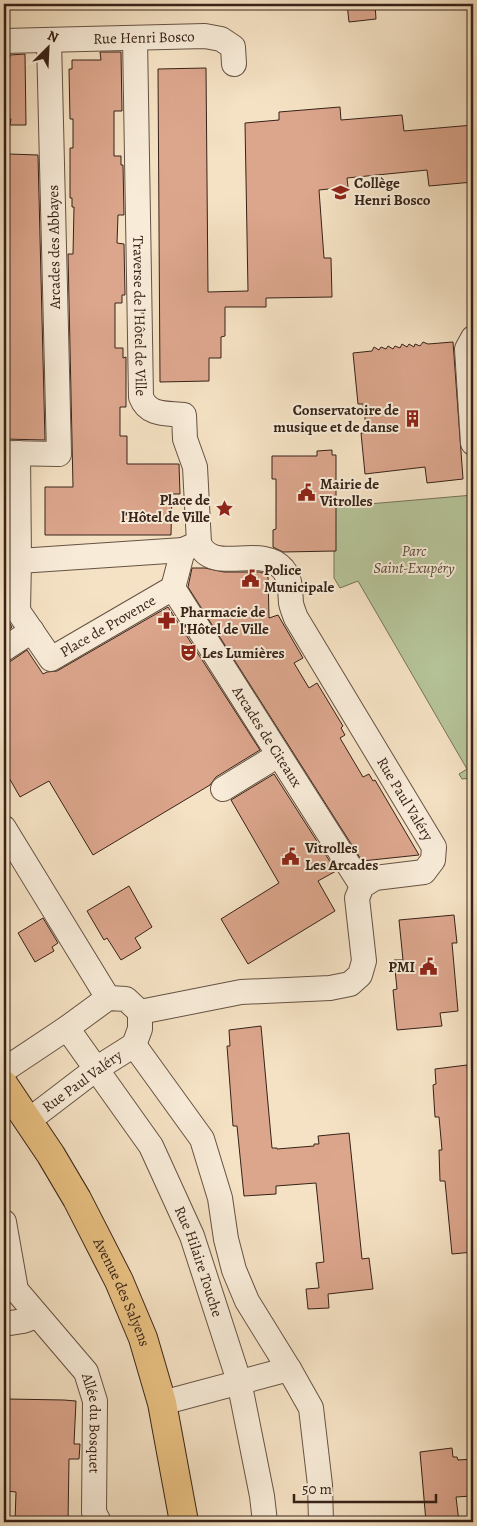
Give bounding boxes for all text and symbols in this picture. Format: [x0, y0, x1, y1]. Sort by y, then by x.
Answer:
north arrow [22, 22, 72, 72]
text: N [45, 26, 62, 47]
street label: Rue Henri Bosco [93, 26, 195, 49]
place label: Collège Henri Bosco [354, 173, 431, 210]
school or university icon: Collège Henri Bosco [330, 182, 350, 202]
street label: Arcades des Abbayes [43, 185, 65, 310]
street label: Traverse de l'Hôtel de Ville [128, 236, 151, 397]
place label: Conservatoire de musique et de danse [273, 400, 399, 437]
building icon: Conservatoire de musique et de danse [403, 409, 423, 429]
place label: Mairie de Vitrolles [319, 474, 379, 511]
public building icon: Mairie de Vitrolles [296, 483, 316, 503]
place label: Place de l'Hôtel de Ville [121, 490, 210, 527]
place icon: Place de l'Hôtel de Ville [214, 499, 234, 519]
park label: Parc Saint-Exupéry [373, 541, 455, 578]
place label: Police Municipale [264, 560, 334, 597]
public building icon: Police Municipale [240, 569, 260, 589]
street label: Place de Provence [56, 590, 160, 662]
place label: Pharmacie de l'Hôtel de Ville [180, 602, 269, 639]
pharmacy icon: Pharmacie de l'Hôtel de Ville [156, 611, 176, 631]
theatre icon: Les Lumières [178, 643, 198, 663]
place label: Les Lumières [202, 643, 285, 663]
street label: Arcades de Citeaux [227, 681, 307, 791]
street label: Rue Paul Valéry [372, 753, 438, 845]
place label: Vitrolles Les Arcades [304, 838, 378, 875]
public building icon: Vitrolles Les Arcades [281, 847, 301, 867]
place label: PMI [388, 957, 415, 977]
public building icon: PMI [419, 957, 439, 977]
street label: Rue Paul Valéry [38, 1045, 126, 1117]
street label: Rue Hilaire Touche [170, 1203, 228, 1320]
street label: Avenue des Salyens [88, 1234, 155, 1349]
street label: Allée du Bosquet [77, 1369, 105, 1474]
scale bar [294, 1471, 437, 1503]
text: 50 m [302, 1479, 332, 1499]

